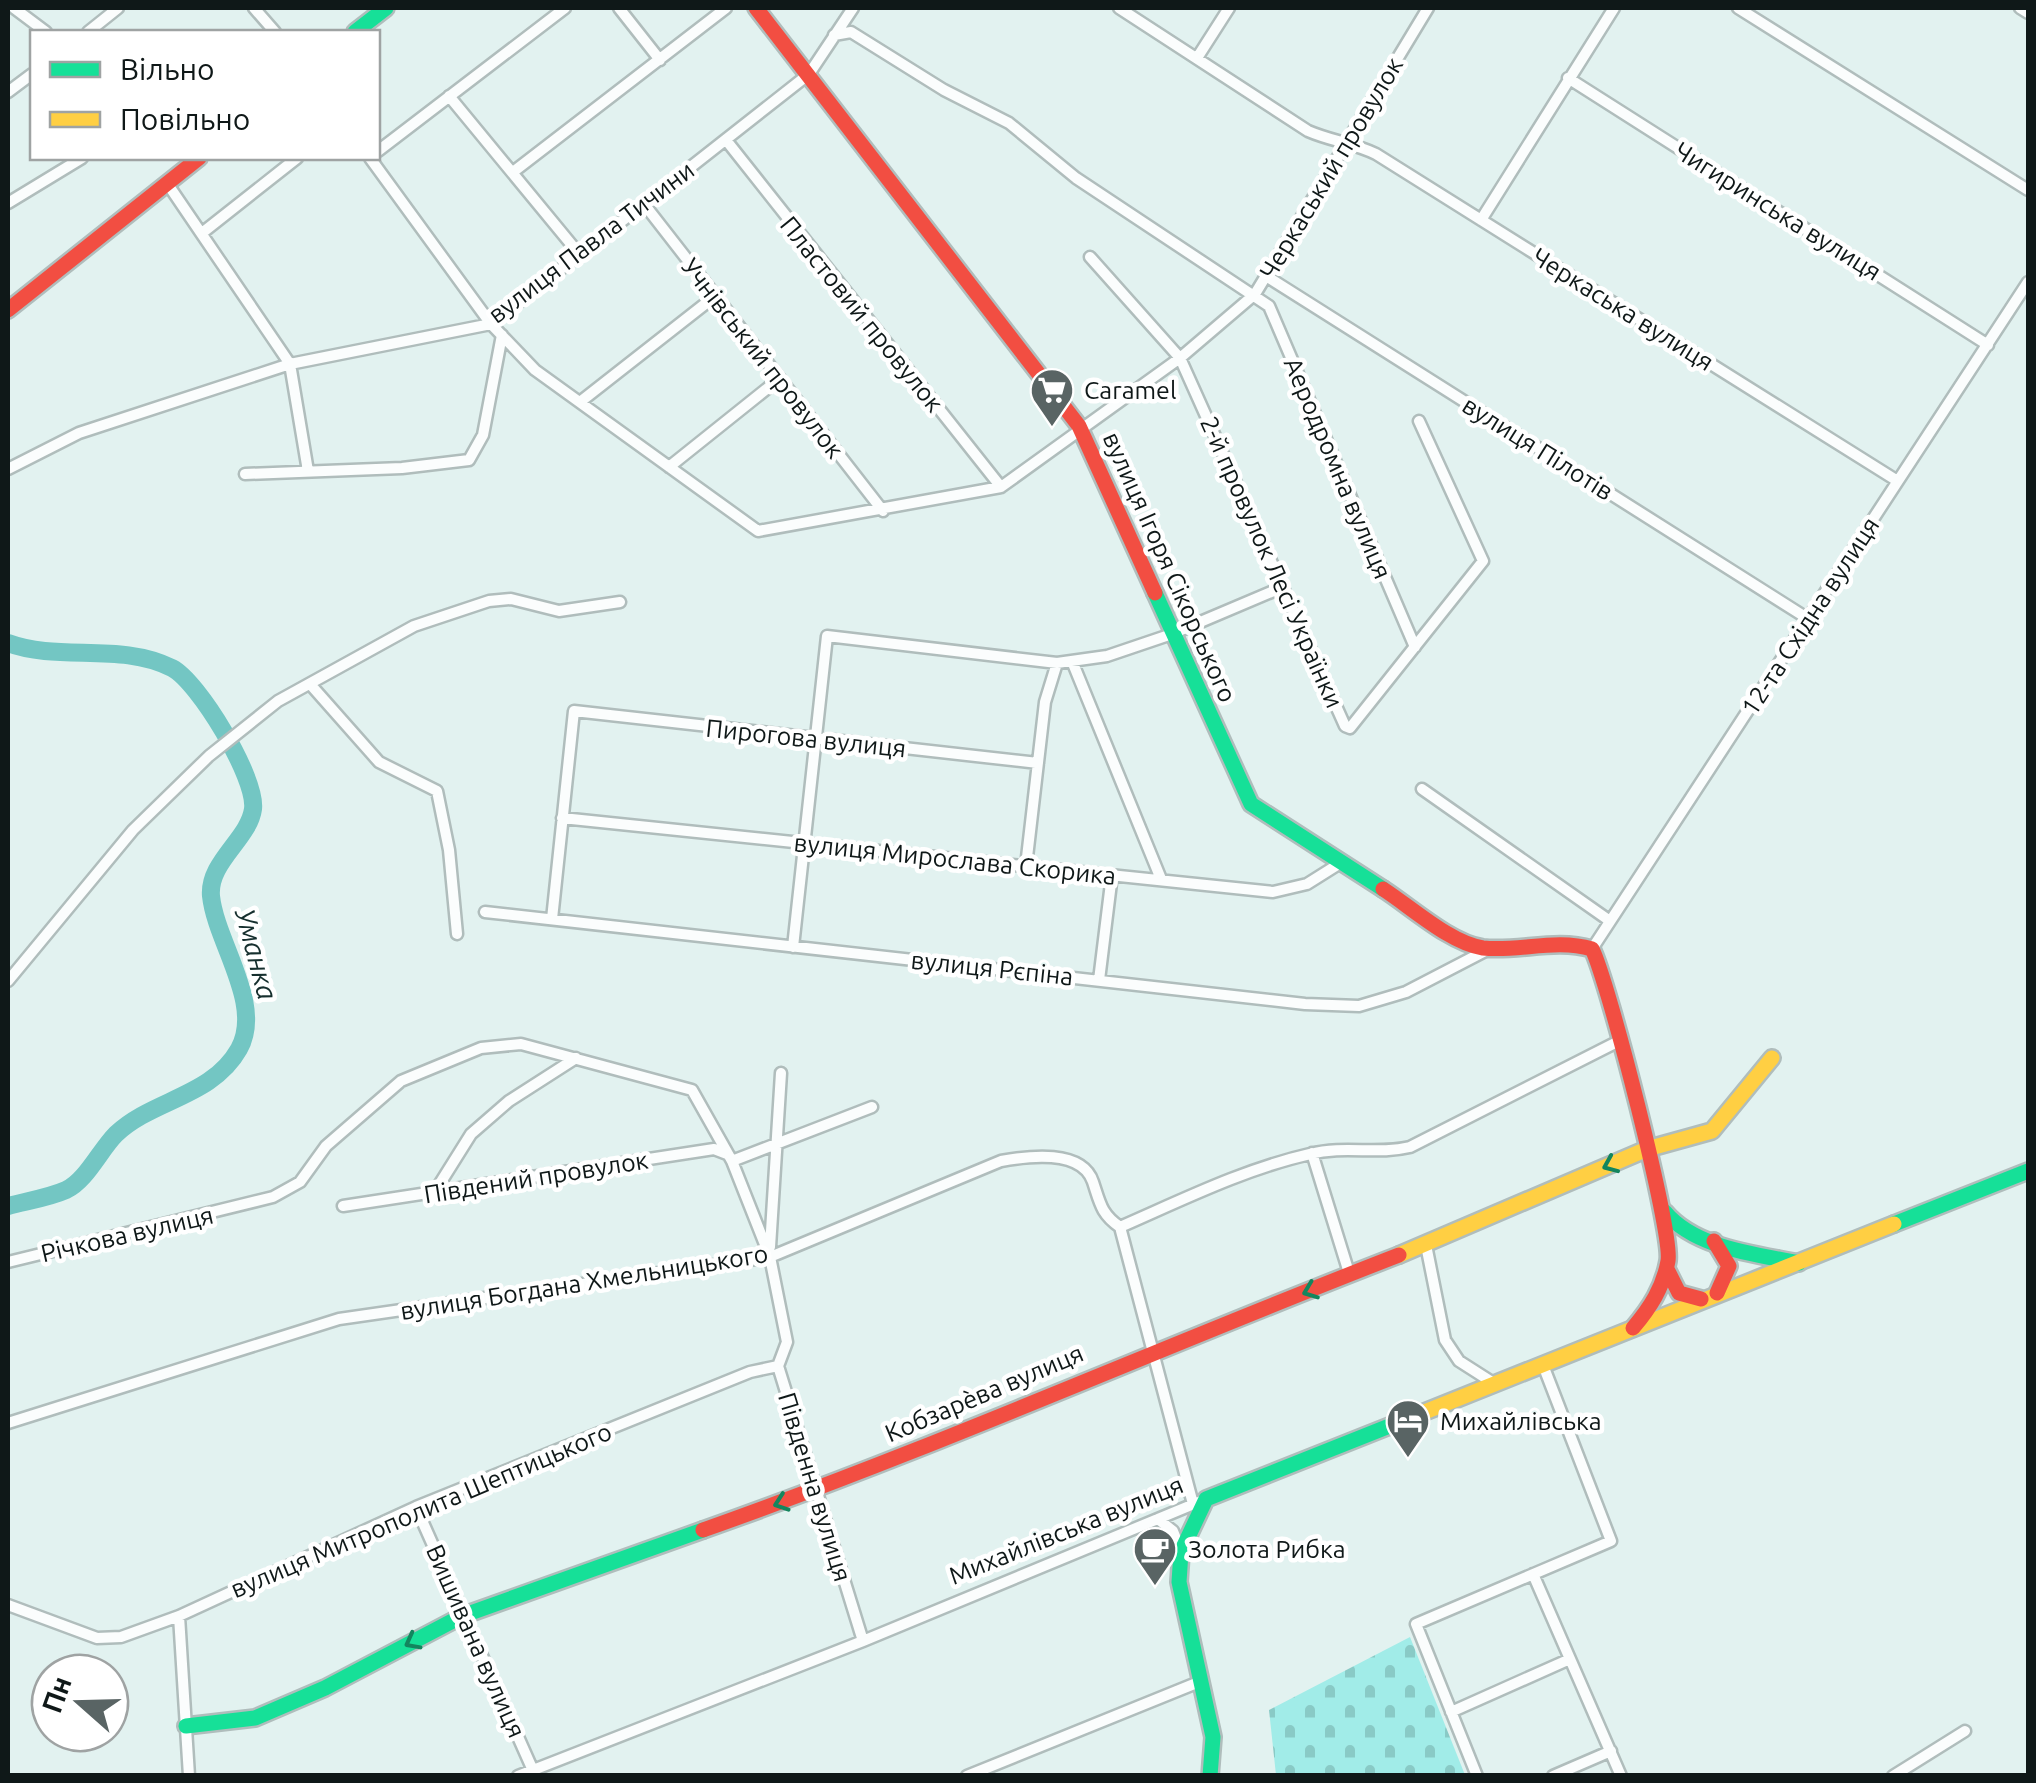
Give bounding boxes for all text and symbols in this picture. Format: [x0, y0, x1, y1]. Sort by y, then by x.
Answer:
legend [30, 30, 380, 160]
text: Вільно [120, 52, 215, 86]
street label: Черкаський провулок [1254, 52, 1408, 284]
text: Повільно [120, 102, 250, 136]
street label: Чигиринська вулиця [1670, 136, 1886, 286]
street label: вулиця Павла Тичини [483, 156, 699, 328]
street label: Пластовий провулок [775, 211, 949, 417]
street label: Черкаська вулиця [1527, 242, 1719, 376]
street label: Учнівський провулок [676, 253, 850, 463]
street label: Аеродромна вулиця [1279, 353, 1397, 583]
supermarket icon: Caramel [1029, 367, 1075, 428]
place label: Caramel [1084, 376, 1176, 404]
street label: вулиця Пілотів [1458, 391, 1618, 505]
street label: 2-й провулок Лесі Українки [1195, 412, 1349, 712]
street label: вулиця Ігоря Сікорського [1098, 428, 1242, 706]
street label: 12-та Східна вулиця [1736, 512, 1884, 720]
street label: Пирогова вулиця [704, 714, 908, 762]
street label: вулиця Мирослава Скорика [793, 828, 1117, 890]
water label: Уманка [230, 904, 284, 1003]
street label: вулиця Рєпіна [909, 946, 1075, 990]
street label: Південий провулок [422, 1145, 650, 1209]
one-way arrow [1602, 1153, 1620, 1173]
street label: Річкова вулиця [38, 1201, 216, 1267]
street label: вулиця Богдана Хмельницького [398, 1239, 770, 1325]
one-way arrow [1302, 1279, 1320, 1299]
street label: Кобзарèва вулиця [881, 1339, 1087, 1447]
street label: Південна вулиця [773, 1389, 857, 1585]
hotel icon: Михайлівська [1385, 1398, 1431, 1459]
place label: Михайлівська [1440, 1407, 1602, 1435]
street label: вулиця Митрополита Шептицького [226, 1417, 616, 1603]
street label: Михайлівська вулиця [945, 1470, 1187, 1590]
one-way arrow [774, 1491, 791, 1512]
cafe icon: Золота Рибка [1132, 1526, 1178, 1587]
place label: Золота Рибка [1188, 1535, 1346, 1563]
street label: Вишивана вулиця [421, 1540, 531, 1742]
one-way arrow [405, 1630, 423, 1649]
north arrow [30, 1653, 130, 1753]
text: Пн [35, 1672, 77, 1717]

